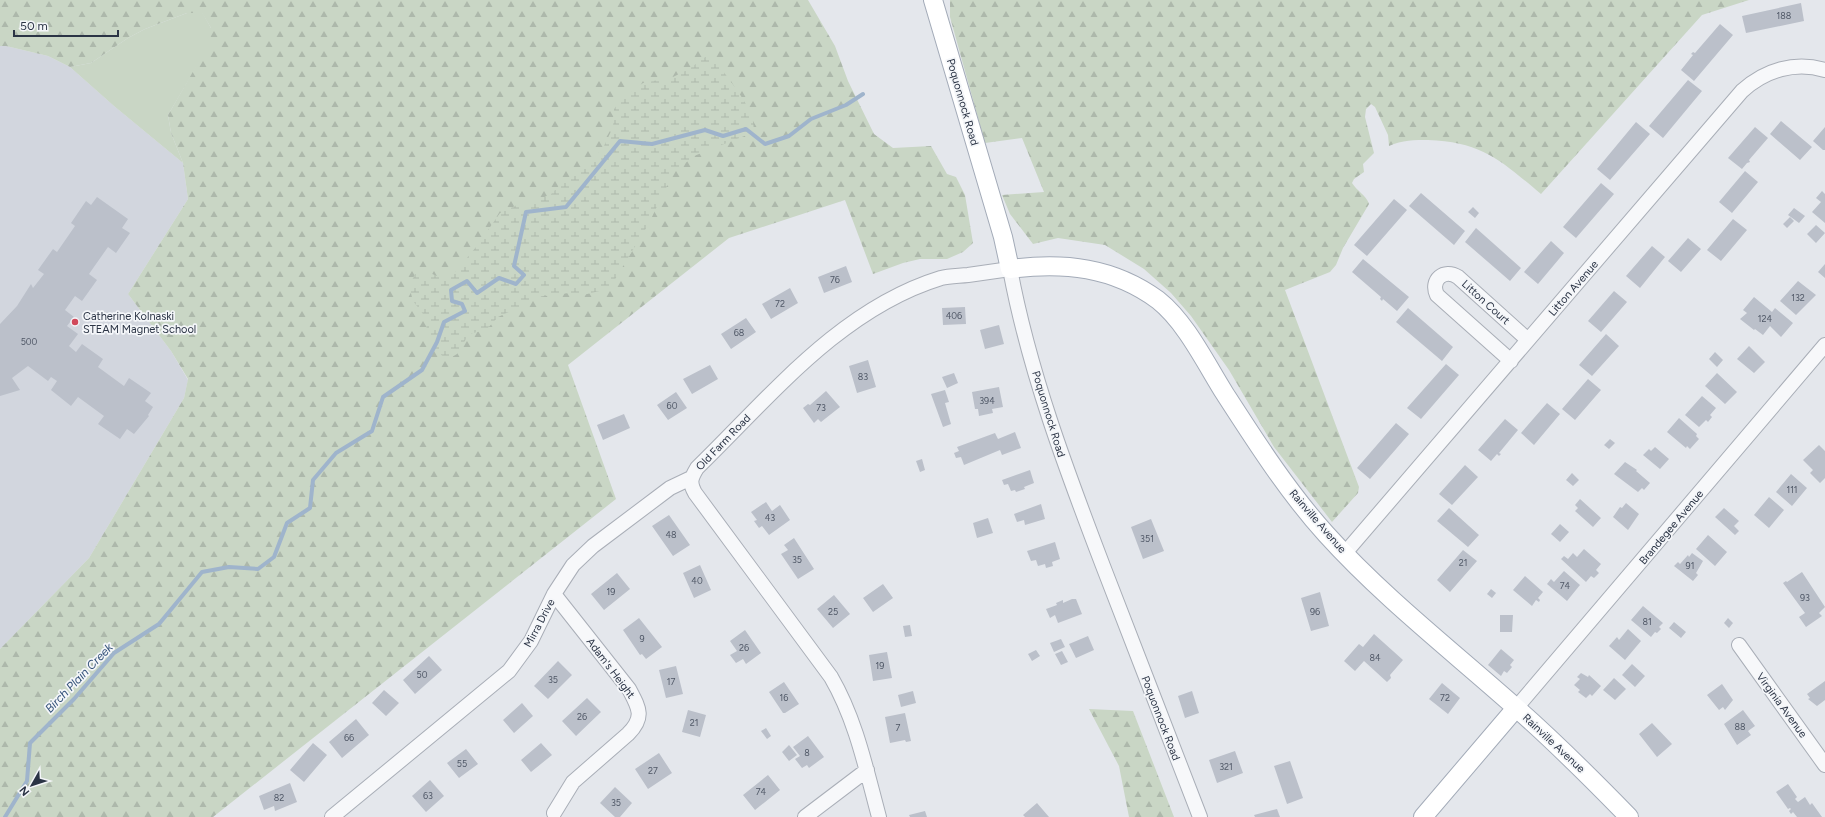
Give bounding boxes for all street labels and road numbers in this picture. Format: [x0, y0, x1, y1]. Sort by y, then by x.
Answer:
street label: Poquonnock Road [944, 57, 981, 147]
street label: Litton Avenue [1546, 258, 1601, 319]
street label: Litton Court [1459, 277, 1512, 327]
street label: Poquonnock Road [1029, 369, 1068, 459]
street label: Old Farm Road [693, 412, 753, 473]
street label: Rainville Avenue [1286, 487, 1349, 556]
street label: Brandegee Avenue [1637, 488, 1706, 567]
street label: Mirra Drive [521, 597, 558, 650]
street label: Adam's Height [584, 635, 638, 701]
street label: Virginia Avenue [1754, 670, 1810, 740]
street label: Poquonnock Road [1138, 674, 1183, 762]
street label: Rainville Avenue [1520, 711, 1587, 775]

